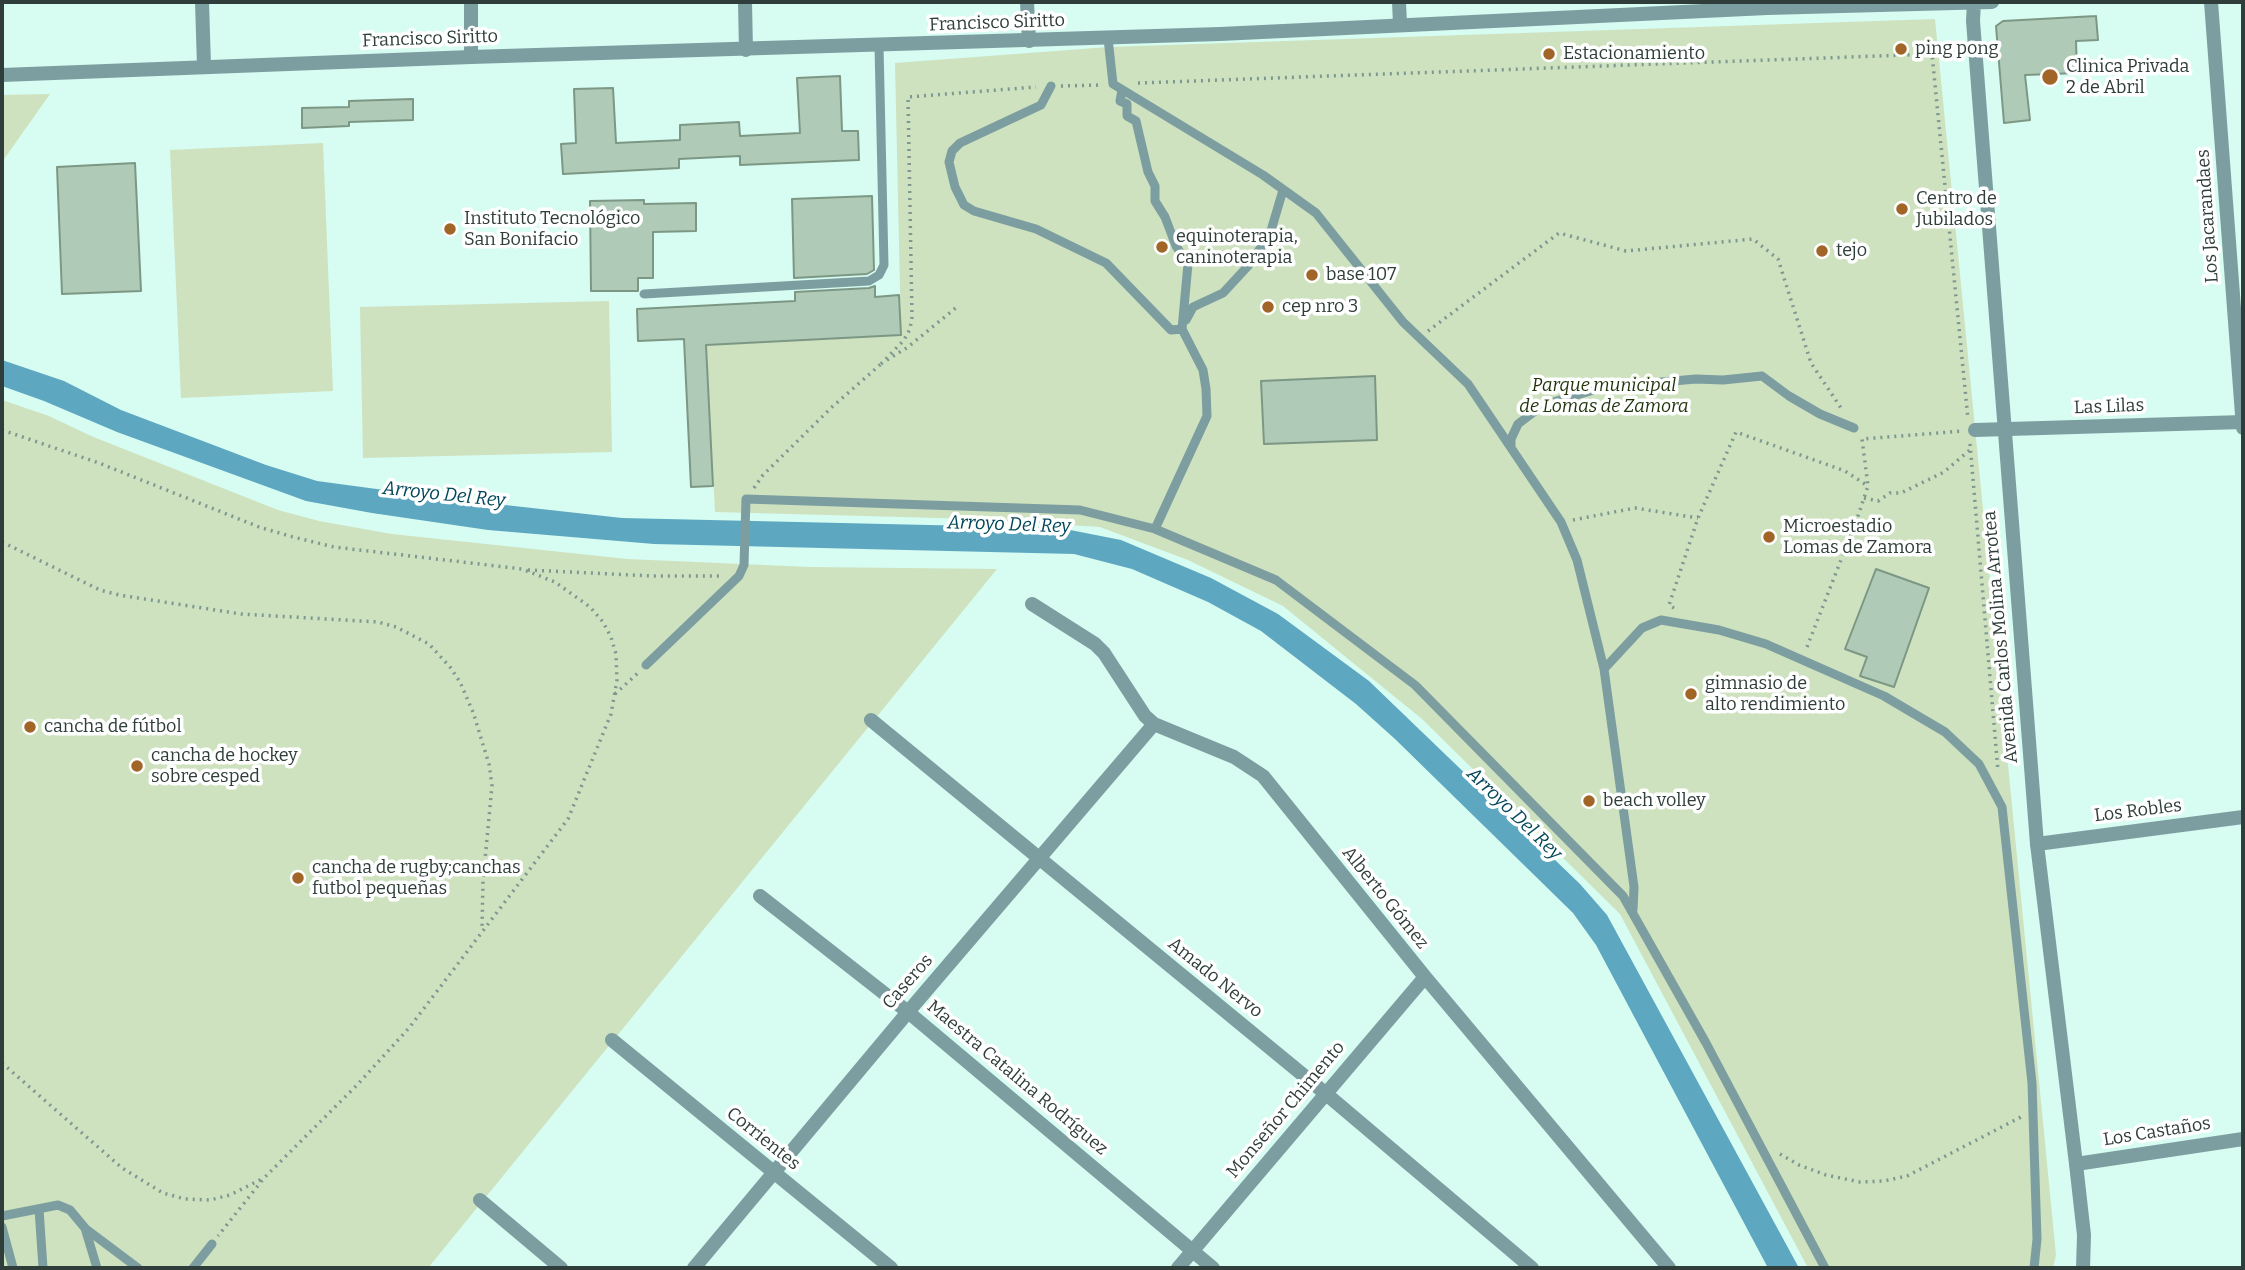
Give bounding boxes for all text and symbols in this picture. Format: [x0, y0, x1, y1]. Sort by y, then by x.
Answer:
street label: Francisco Siritto [929, 10, 1065, 36]
street label: Francisco Siritto [362, 26, 498, 52]
place label: ping pong [1915, 38, 1999, 60]
marker: ping pong [1893, 41, 1909, 57]
place label: Estacionamiento [1563, 43, 1705, 65]
marker: Estacionamiento [1541, 46, 1557, 62]
place label: Clinica Privada 2 de Abril [2066, 56, 2189, 98]
marker: Clinica Privada 2 de Abril [2040, 67, 2060, 87]
street label: Los Jacarandaes [2193, 149, 2223, 283]
place label: Centro de Jubilados [1916, 188, 1997, 230]
marker: Centro de Jubilados [1894, 201, 1910, 217]
place label: Instituto Tecnológico San Bonifacio [464, 208, 640, 250]
marker: Instituto Tecnológico San Bonifacio [442, 221, 458, 237]
place label: equinoterapia, caninoterapia [1176, 226, 1298, 268]
marker: equinoterapia, caninoterapia [1154, 239, 1170, 255]
place label: tejo [1836, 240, 1867, 262]
marker: tejo [1814, 243, 1830, 259]
place label: base 107 [1326, 264, 1396, 286]
marker: base 107 [1304, 267, 1320, 283]
place label: cep nro 3 [1282, 296, 1358, 318]
marker: cep nro 3 [1260, 299, 1276, 315]
park label: Parque municipal de Lomas de Zamora [1519, 375, 1689, 418]
street label: Las Lilas [2074, 395, 2144, 419]
water label: Arroyo Del Rey [382, 477, 506, 513]
street label: Avenida Carlos Molina Arrotea [1979, 510, 2023, 764]
water label: Arroyo Del Rey [947, 511, 1071, 539]
place label: Microestadio Lomas de Zamora [1783, 516, 1932, 558]
marker: Microestadio Lomas de Zamora [1761, 529, 1777, 545]
place label: gimnasio de alto rendimiento [1705, 673, 1845, 716]
marker: gimnasio de alto rendimiento [1683, 686, 1699, 702]
place label: cancha de fútbol [44, 716, 182, 738]
marker: cancha de fútbol [22, 719, 38, 735]
place label: cancha de hockey sobre cesped [151, 745, 298, 788]
marker: cancha de hockey sobre cesped [129, 758, 145, 774]
water label: Arroyo Del Rey [1462, 763, 1566, 865]
place label: beach volley [1603, 790, 1706, 812]
marker: beach volley [1581, 793, 1597, 809]
street label: Los Robles [2093, 795, 2183, 827]
street label: Alberto Gómez [1337, 842, 1433, 954]
place label: cancha de rugby;canchas futbol pequeñas [312, 857, 521, 900]
marker: cancha de rugby;canchas futbol pequeñas [290, 870, 306, 886]
street label: Amado Nervo [1163, 933, 1267, 1023]
street label: Caseros [878, 950, 938, 1014]
street label: Maestra Catalina Rodríguez [922, 996, 1112, 1160]
street label: Monseñor Chimento [1222, 1037, 1350, 1183]
street label: Corrientes [722, 1103, 804, 1175]
street label: Los Castaños [2102, 1113, 2212, 1151]

